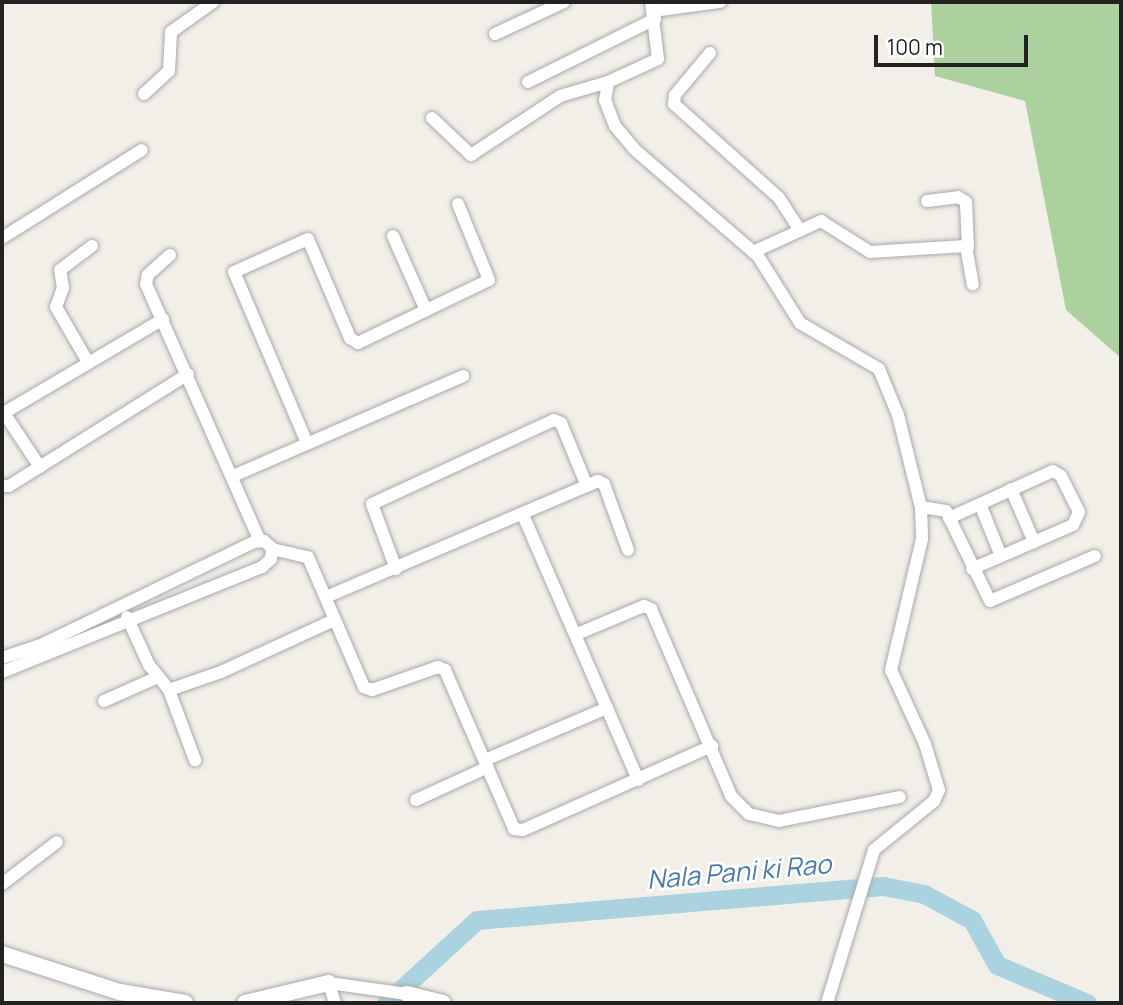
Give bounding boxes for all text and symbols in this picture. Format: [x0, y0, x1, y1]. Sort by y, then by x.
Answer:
scale bar [878, 21, 1032, 65]
text: 100 m [887, 33, 943, 61]
water label: Nala Pani ki Rao [646, 848, 832, 896]

